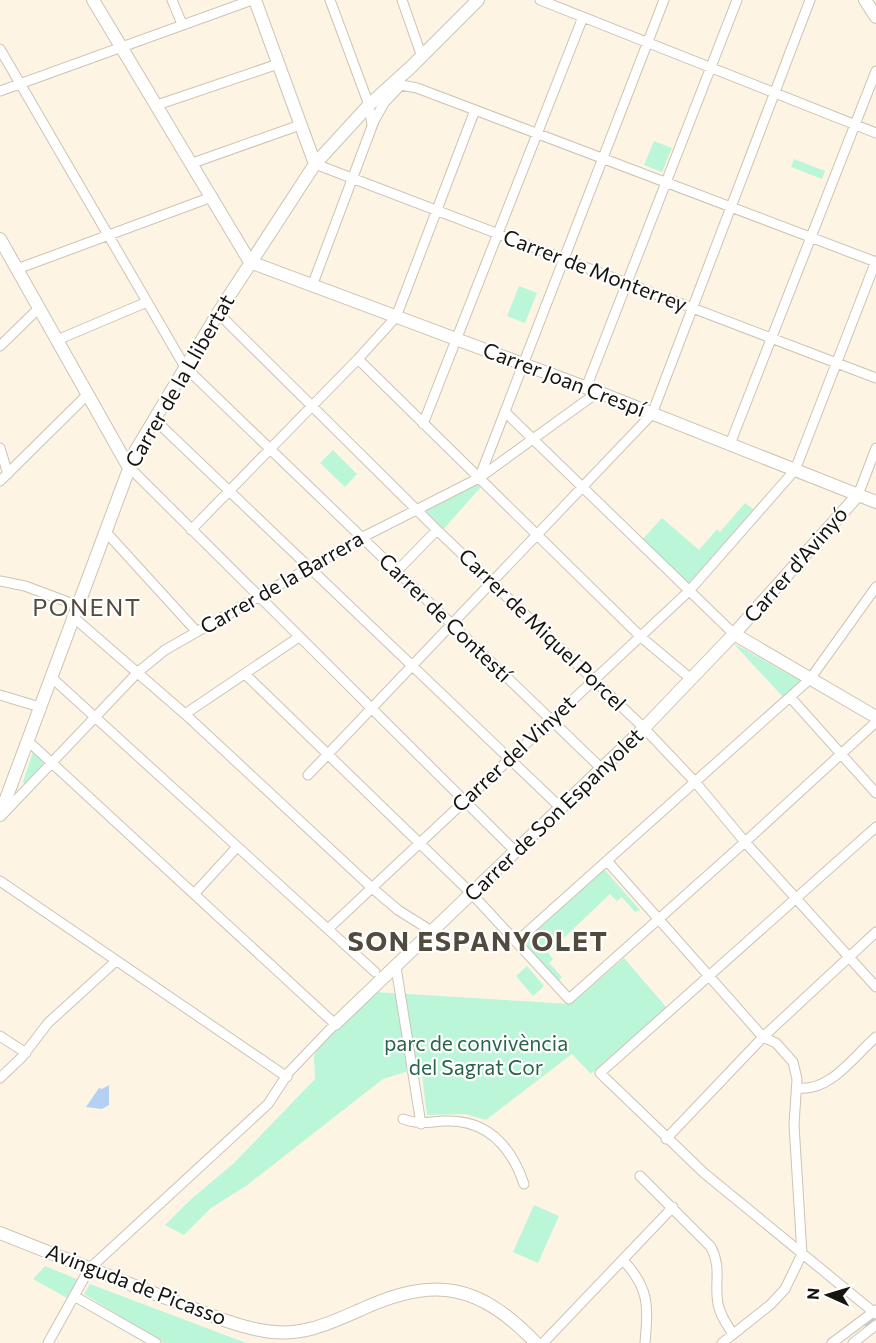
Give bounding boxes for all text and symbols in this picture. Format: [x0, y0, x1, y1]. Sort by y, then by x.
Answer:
street label: Carrer de Monterrey [500, 223, 691, 316]
street label: Carrer de la Llibertat [119, 289, 238, 471]
street label: Carrer Joan Crespí [480, 336, 650, 421]
street label: Carrer d'Avinyó [738, 501, 852, 627]
street label: Carrer de la Barrera [195, 525, 367, 639]
street label: Carrer de Miquel Porcel [454, 543, 632, 715]
street label: Carrer de Contestí [375, 547, 518, 687]
district label: PONENT [32, 592, 142, 621]
street label: Carrer del Vinyet [446, 689, 580, 816]
street label: Carrer de Son Espanyolet [458, 722, 647, 906]
district label: SON ESPANYOLET [348, 924, 608, 957]
park label: parc de convivència del Sagrat Cor [384, 1030, 568, 1079]
street label: Avinguda de Picasso [43, 1238, 230, 1329]
north arrow [798, 1265, 858, 1325]
text: N [803, 1287, 822, 1301]

